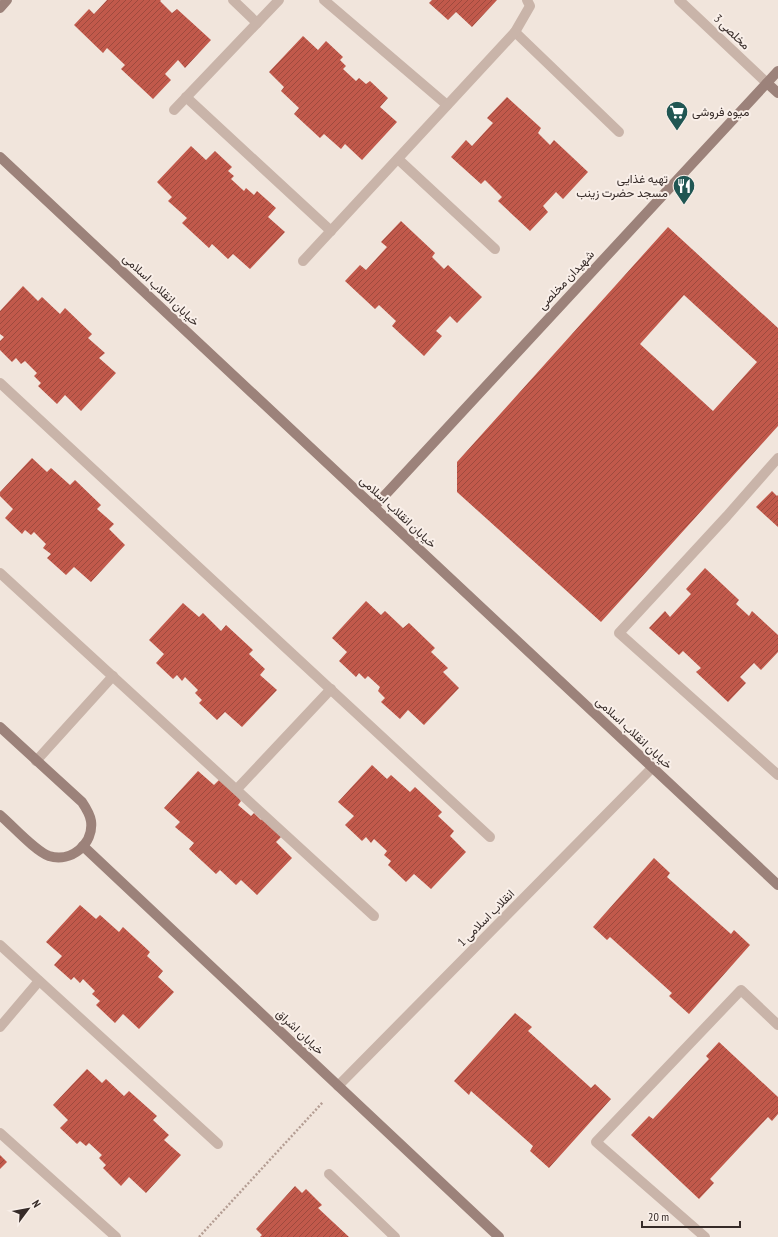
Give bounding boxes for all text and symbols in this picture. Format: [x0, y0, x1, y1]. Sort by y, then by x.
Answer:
street label: مخلصی 3 [710, 11, 754, 53]
supermarket icon: میوه فروشی [664, 99, 690, 132]
place label: میوه فروشی [692, 104, 749, 120]
place label: تهیه غذایی مسجد حضرت زینب [576, 171, 668, 201]
restaurant icon: تهیه غذایی مسجد حضرت زینب [671, 173, 697, 206]
street label: شهیدان مخلصی [534, 247, 598, 313]
street label: خیابان انقلاب اسلامی [119, 250, 203, 330]
street label: خیابان انقلاب اسلامی [356, 472, 440, 552]
street label: خیابان انقلاب اسلامی [592, 693, 676, 773]
street label: انقلاب اسلامی 1 [454, 886, 518, 950]
street label: خیابان اشراق [273, 1006, 327, 1058]
north arrow [8, 1189, 48, 1229]
text: N [29, 1197, 44, 1210]
scale bar [642, 1203, 740, 1229]
text: 20 m [648, 1209, 669, 1224]

